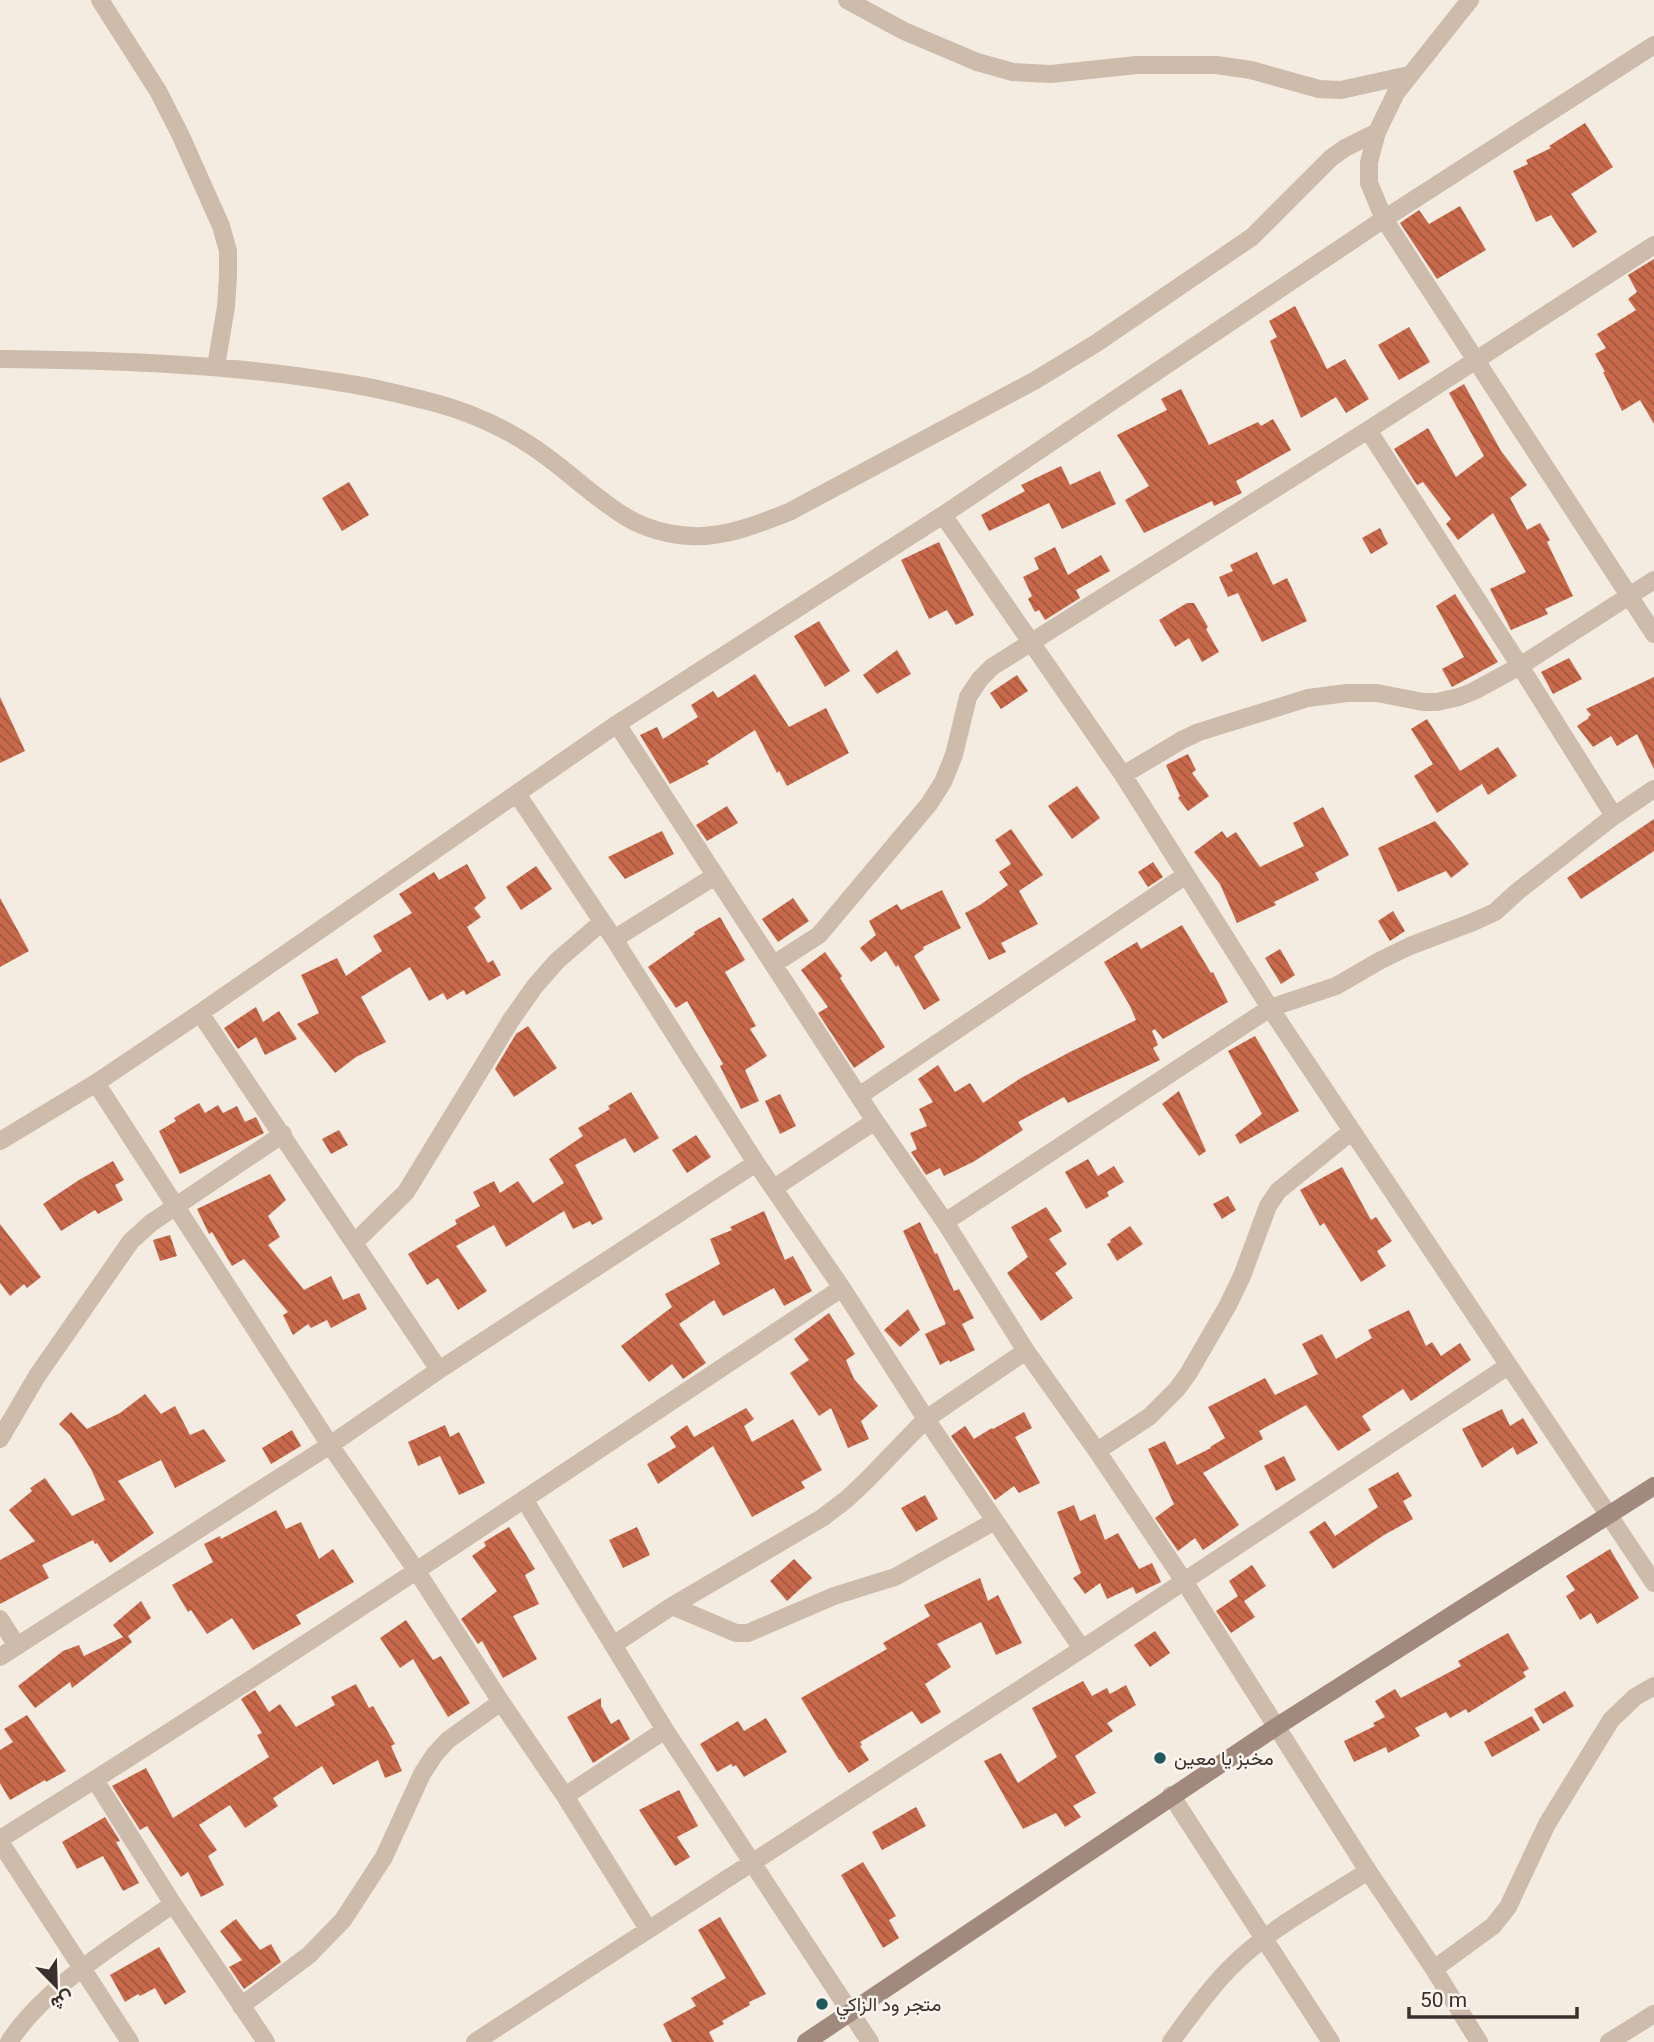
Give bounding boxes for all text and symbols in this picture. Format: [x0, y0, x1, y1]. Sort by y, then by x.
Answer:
place label: مخبز يا معين [1174, 1747, 1274, 1770]
marker: مخبز يا معين [1152, 1750, 1168, 1766]
north arrow [21, 1951, 91, 2021]
scale bar [1409, 1976, 1577, 2020]
text: ش [47, 1986, 77, 2016]
text: 50 m [1420, 1988, 1467, 2012]
place label: متجر ود الزاكي [836, 1993, 941, 2020]
marker: متجر ود الزاكي [814, 1996, 830, 2012]

